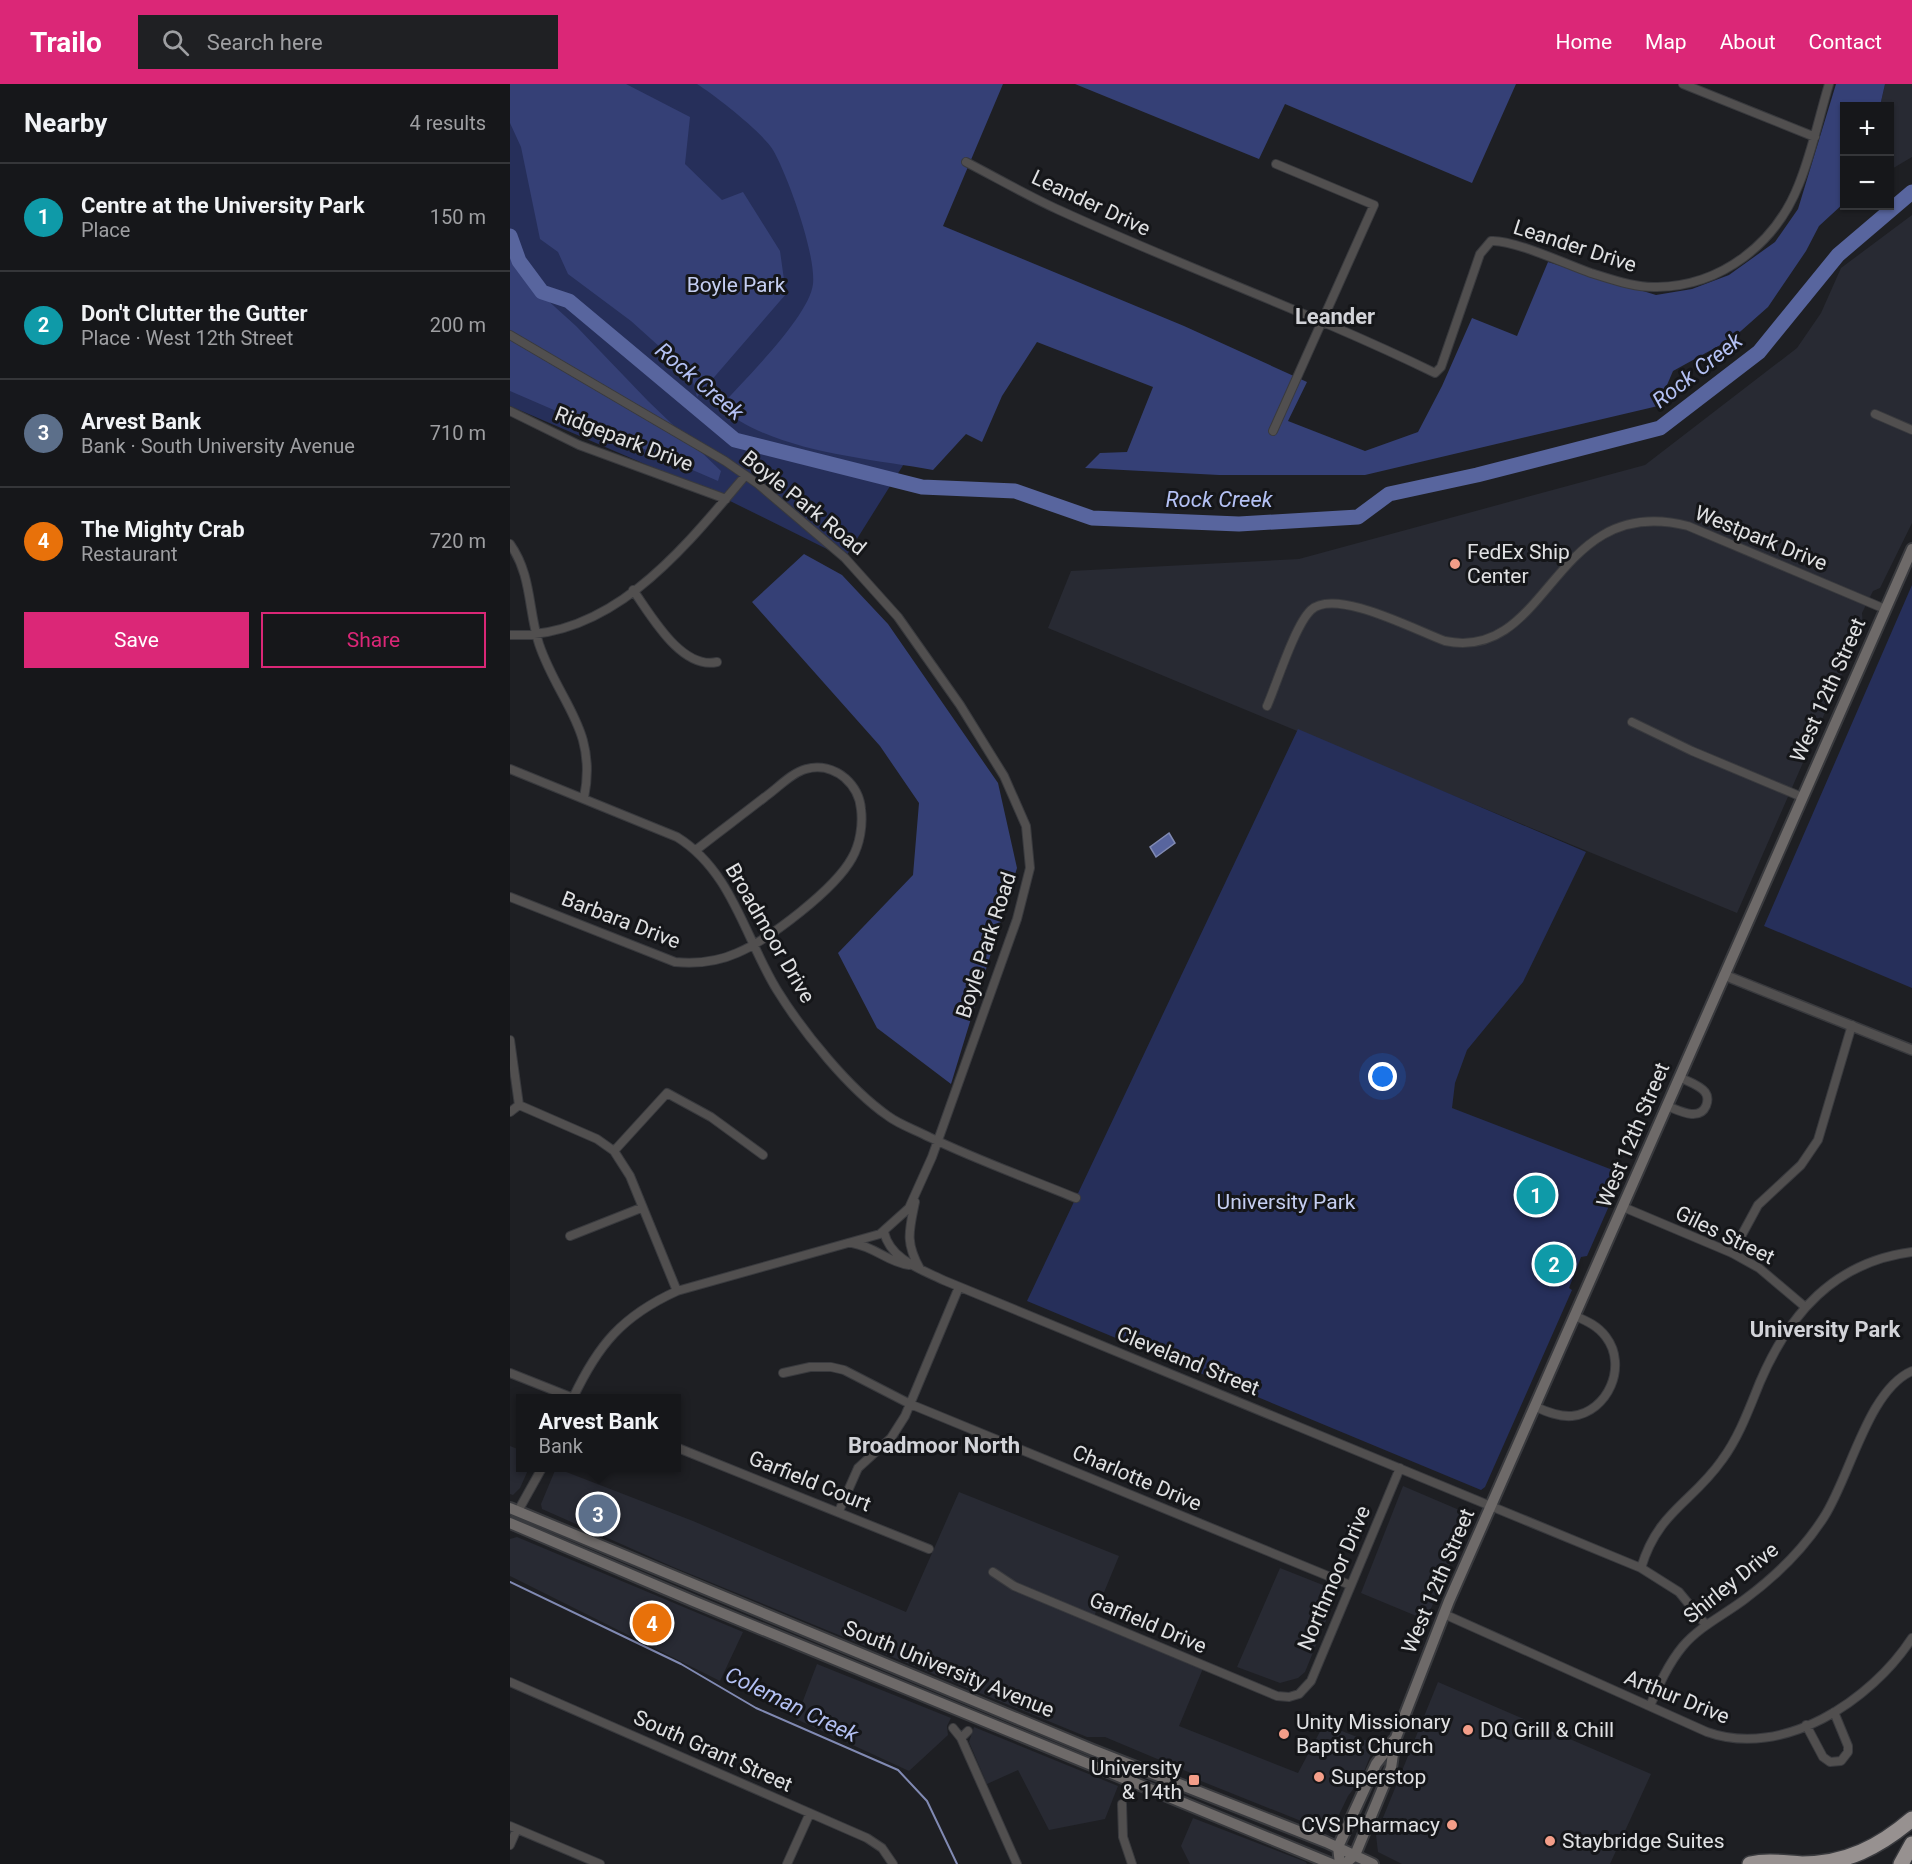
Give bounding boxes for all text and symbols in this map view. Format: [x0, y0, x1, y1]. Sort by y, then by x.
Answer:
search box [138, 15, 558, 69]
text: Trailo [30, 26, 102, 59]
icon: search [159, 26, 192, 59]
text: Search here [207, 30, 323, 55]
text: Home [1556, 30, 1612, 54]
text: Map [1645, 30, 1687, 54]
text: About [1720, 30, 1776, 54]
text: Contact [1809, 30, 1882, 54]
map controls [1840, 102, 1894, 210]
button: + [1840, 102, 1894, 156]
text: Nearby [24, 108, 107, 138]
text: 4 results [410, 111, 486, 135]
button: − [1840, 156, 1894, 210]
street label: Leander Drive [1028, 165, 1154, 241]
text: Centre at the University Park [81, 193, 364, 218]
text: 1 [38, 205, 49, 229]
text: 150 m [430, 205, 486, 229]
street label: Leander Drive [1510, 215, 1640, 277]
text: Place [81, 218, 130, 242]
park label: Boyle Park [687, 273, 786, 297]
text: Don't Clutter the Gutter [81, 301, 308, 326]
district label: Leander [1295, 304, 1375, 329]
text: 2 [38, 313, 49, 337]
text: 200 m [430, 313, 486, 337]
text: Place · West 12th Street [81, 326, 293, 350]
water label: Rock Creek [1647, 327, 1748, 413]
water label: Rock Creek [651, 337, 750, 426]
street label: Ridgepark Drive [551, 402, 697, 476]
text: Arvest Bank [81, 409, 201, 434]
text: 3 [38, 421, 49, 445]
text: 710 m [430, 421, 486, 445]
text: Bank · South University Avenue [81, 434, 355, 458]
street label: Boyle Park Road [737, 446, 871, 560]
water label: Rock Creek [1165, 487, 1274, 512]
street label: Westpark Drive [1691, 501, 1831, 575]
text: The Mighty Crab [81, 517, 245, 542]
text: 4 [38, 529, 49, 553]
text: 720 m [430, 529, 486, 553]
place label: FedEx Ship Center [1467, 540, 1570, 588]
text: Restaurant [81, 542, 178, 566]
marker: FedEx Ship Center [1448, 557, 1462, 571]
button: Save [24, 612, 249, 668]
button: Share [261, 612, 486, 668]
street label: West 12th Street [1786, 614, 1871, 766]
street label: Broadmoor Drive [720, 859, 820, 1007]
street label: Boyle Park Road [951, 869, 1021, 1021]
street label: Barbara Drive [558, 886, 684, 954]
street label: West 12th Street [1592, 1059, 1674, 1211]
your location [1368, 1062, 1397, 1091]
pin: 1 [1516, 1172, 1556, 1218]
park label: University Park [1217, 1190, 1356, 1214]
street label: Giles Street [1672, 1201, 1779, 1269]
pin: 2 [1534, 1242, 1574, 1286]
district label: University Park [1750, 1317, 1900, 1342]
street label: Cleveland Street [1113, 1321, 1263, 1401]
popup [516, 1394, 681, 1472]
text: Arvest Bank [538, 1409, 659, 1434]
district label: Broadmoor North [848, 1433, 1020, 1458]
text: Bank [538, 1434, 583, 1458]
street label: Charlotte Drive [1069, 1440, 1205, 1516]
street label: Garfield Court [745, 1446, 875, 1516]
pin: 3 [578, 1492, 617, 1536]
street label: Northmoor Drive [1293, 1502, 1375, 1654]
street label: West 12th Street [1397, 1505, 1479, 1657]
street label: Shirley Drive [1679, 1538, 1783, 1628]
street label: Garfield Drive [1086, 1588, 1210, 1658]
pin: 4 [632, 1600, 672, 1646]
street label: South University Avenue [840, 1616, 1058, 1722]
water label: Coleman Creek [721, 1662, 863, 1748]
street label: Arthur Drive [1621, 1665, 1733, 1729]
street label: South Grant Street [630, 1705, 796, 1797]
place label: Unity Missionary Baptist Church [1296, 1710, 1451, 1758]
place label: DQ Grill & Chill [1480, 1718, 1614, 1742]
marker: DQ Grill & Chill [1461, 1723, 1475, 1737]
marker: Unity Missionary Baptist Church [1277, 1727, 1291, 1741]
place label: University & 14th [1091, 1756, 1182, 1804]
place label: Superstop [1331, 1765, 1426, 1789]
marker: Superstop [1312, 1770, 1326, 1784]
marker: University & 14th [1187, 1773, 1201, 1787]
place label: CVS Pharmacy [1301, 1813, 1440, 1837]
marker: CVS Pharmacy [1445, 1818, 1459, 1832]
place label: Staybridge Suites [1562, 1829, 1725, 1853]
marker: Staybridge Suites [1543, 1834, 1557, 1848]

